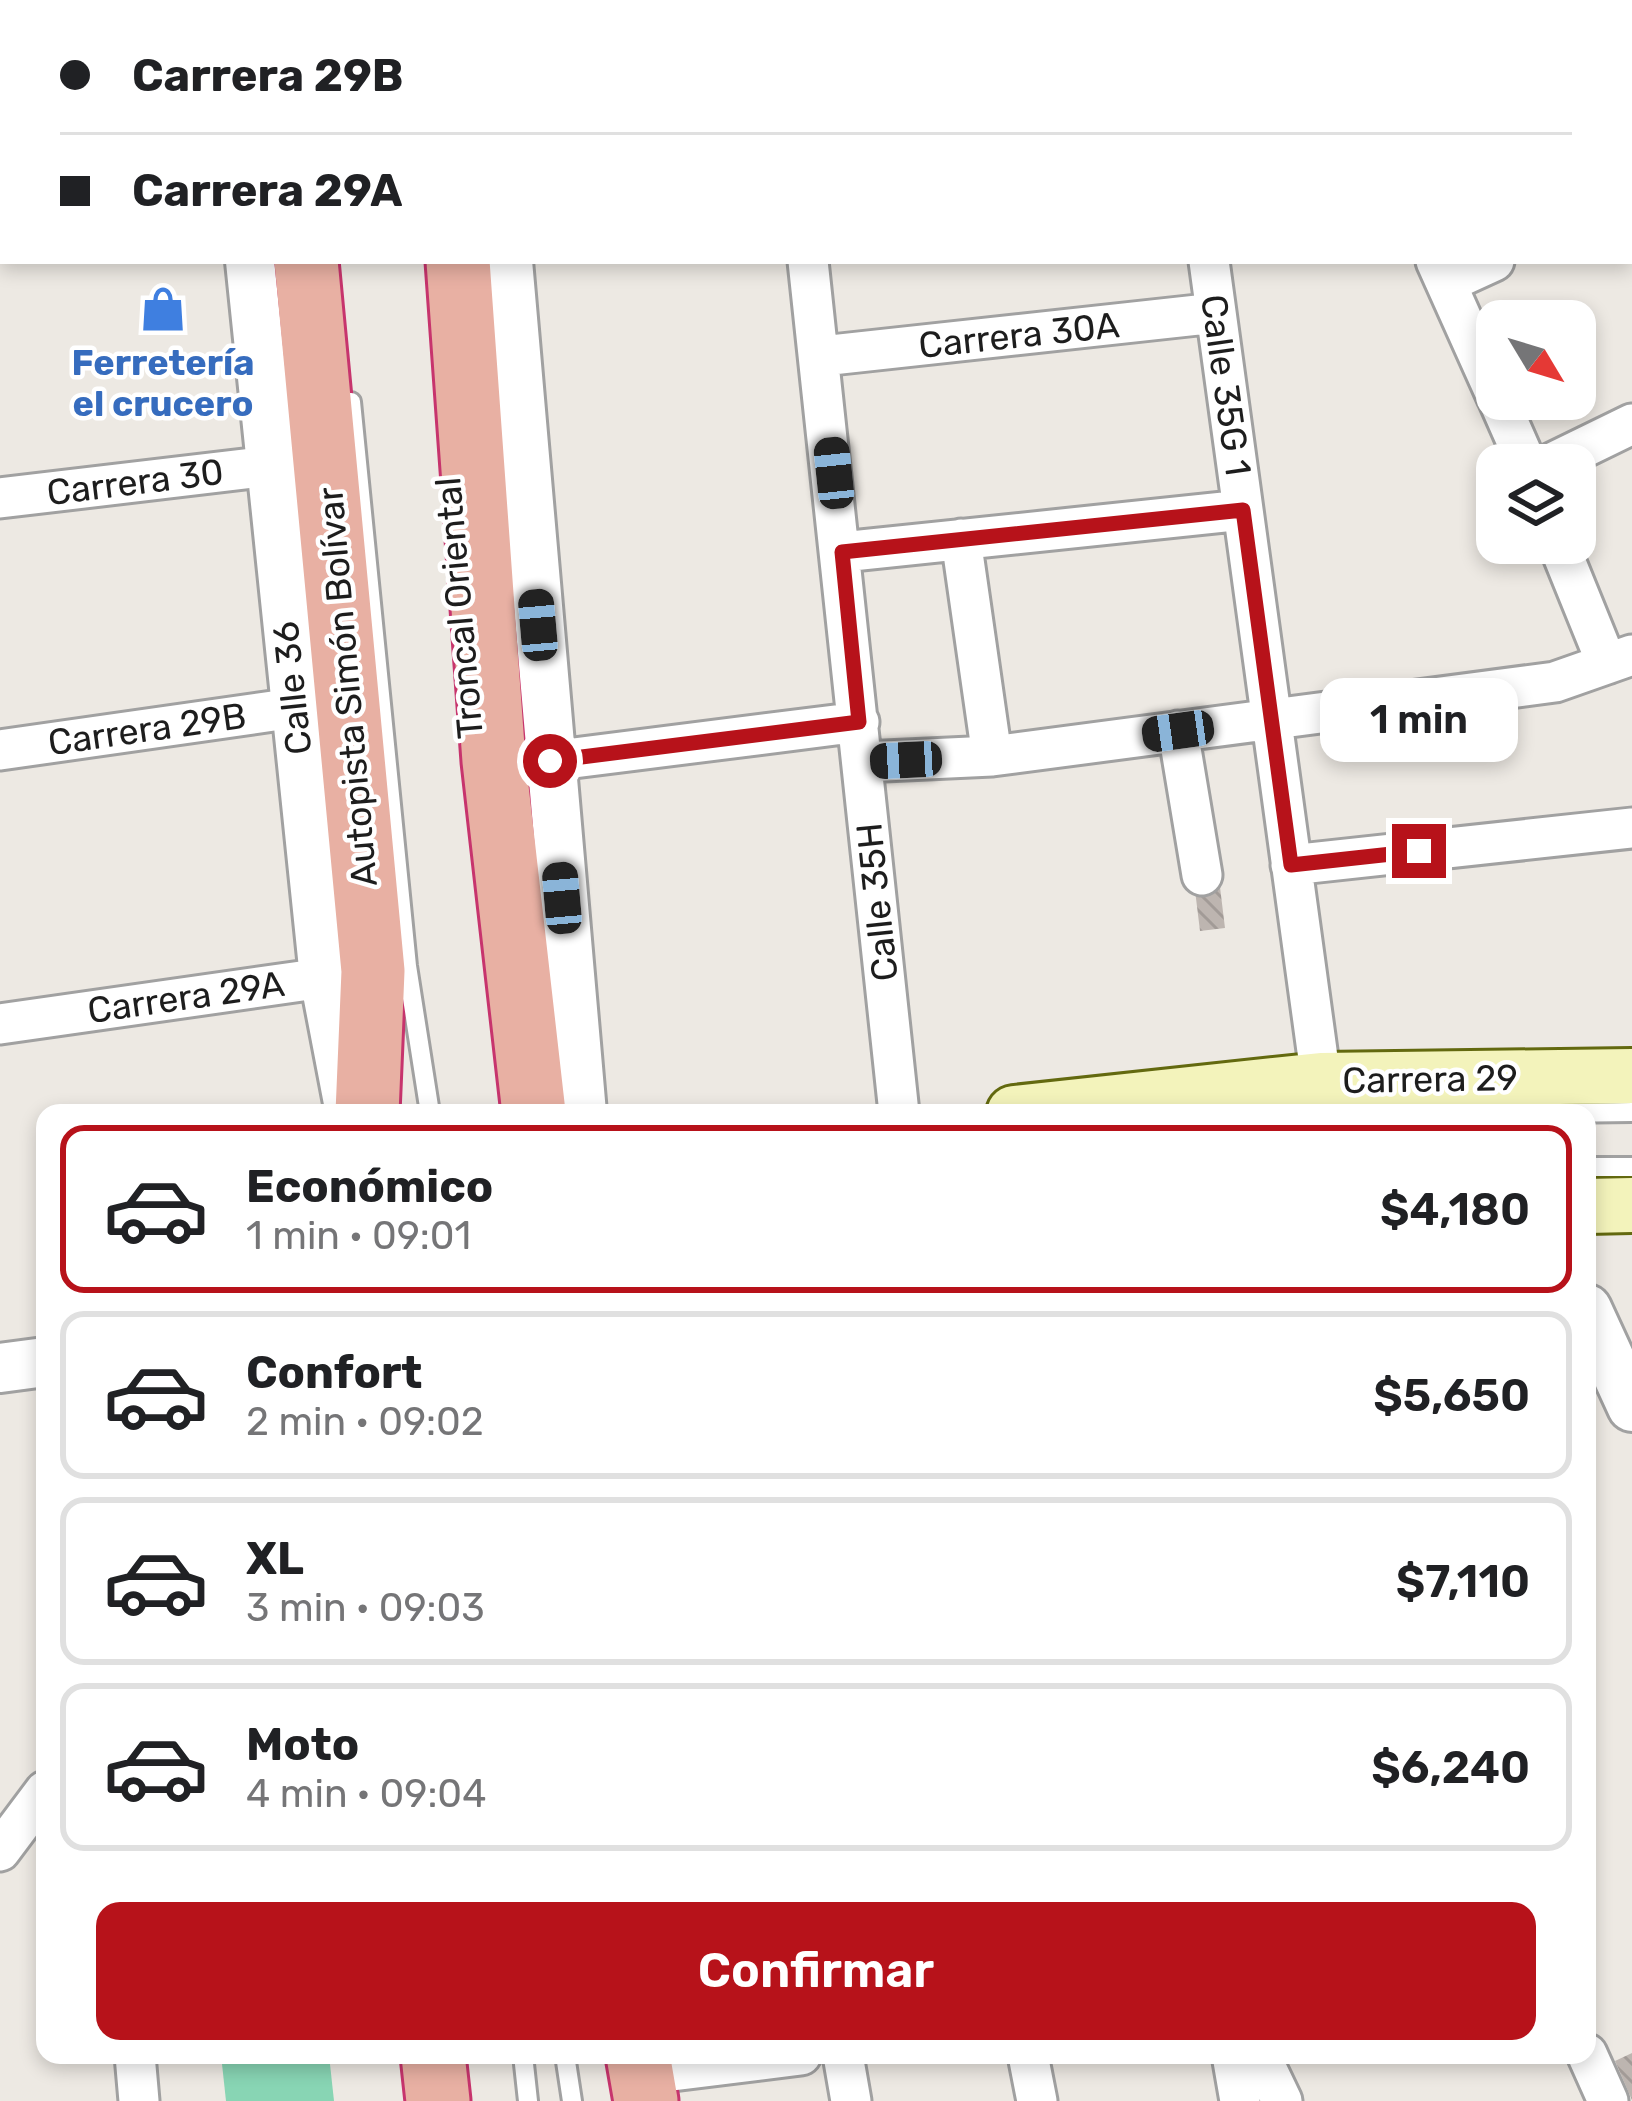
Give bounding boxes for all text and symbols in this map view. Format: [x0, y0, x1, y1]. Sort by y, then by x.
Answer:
text: Carrera 29B [132, 49, 403, 102]
text: Carrera 29A [132, 164, 402, 217]
shop icon: Ferretería el crucero [138, 284, 188, 334]
street label: Calle 35G 1 [1192, 292, 1260, 478]
north arrow [1476, 300, 1596, 420]
map controls [1476, 300, 1596, 564]
street label: Carrera 30A [916, 303, 1122, 367]
place label: Ferretería el crucero [71, 341, 255, 425]
car [812, 435, 856, 511]
button: layers [1476, 444, 1596, 564]
street label: Carrera 30 [44, 450, 226, 514]
street label: Troncal Oriental [426, 476, 492, 740]
street label: Autopista Simón Bolívar [308, 485, 386, 889]
car [517, 588, 559, 662]
street label: Calle 36 [264, 619, 320, 757]
callout: 1 min [1320, 677, 1518, 761]
street label: Carrera 29B [45, 694, 249, 764]
text: 1 min [1370, 697, 1468, 743]
car [1140, 708, 1216, 754]
route start [523, 734, 577, 788]
car [869, 740, 943, 780]
street label: Calle 35H [847, 821, 907, 983]
route end [1392, 824, 1446, 878]
car [541, 861, 583, 935]
street label: Carrera 29A [85, 962, 287, 1032]
street label: Carrera 29 [1342, 1056, 1518, 1102]
icon: car [102, 1155, 210, 1263]
text: Económico [246, 1160, 493, 1213]
text: $4,180 [1380, 1183, 1530, 1236]
text: 1 min · 09:01 [246, 1213, 471, 1259]
icon: car [102, 1341, 210, 1449]
text: Confort [246, 1346, 422, 1399]
text: $5,650 [1373, 1369, 1530, 1422]
text: 2 min · 09:02 [246, 1399, 484, 1445]
icon: car [102, 1527, 210, 1635]
text: XL [246, 1532, 304, 1585]
text: $7,110 [1396, 1555, 1530, 1608]
text: 3 min · 09:03 [246, 1585, 485, 1631]
icon: car [102, 1713, 210, 1821]
text: Moto [246, 1718, 359, 1771]
text: $6,240 [1371, 1741, 1530, 1794]
text: 4 min · 09:04 [246, 1771, 486, 1817]
button: Confirmar [96, 1902, 1536, 2040]

